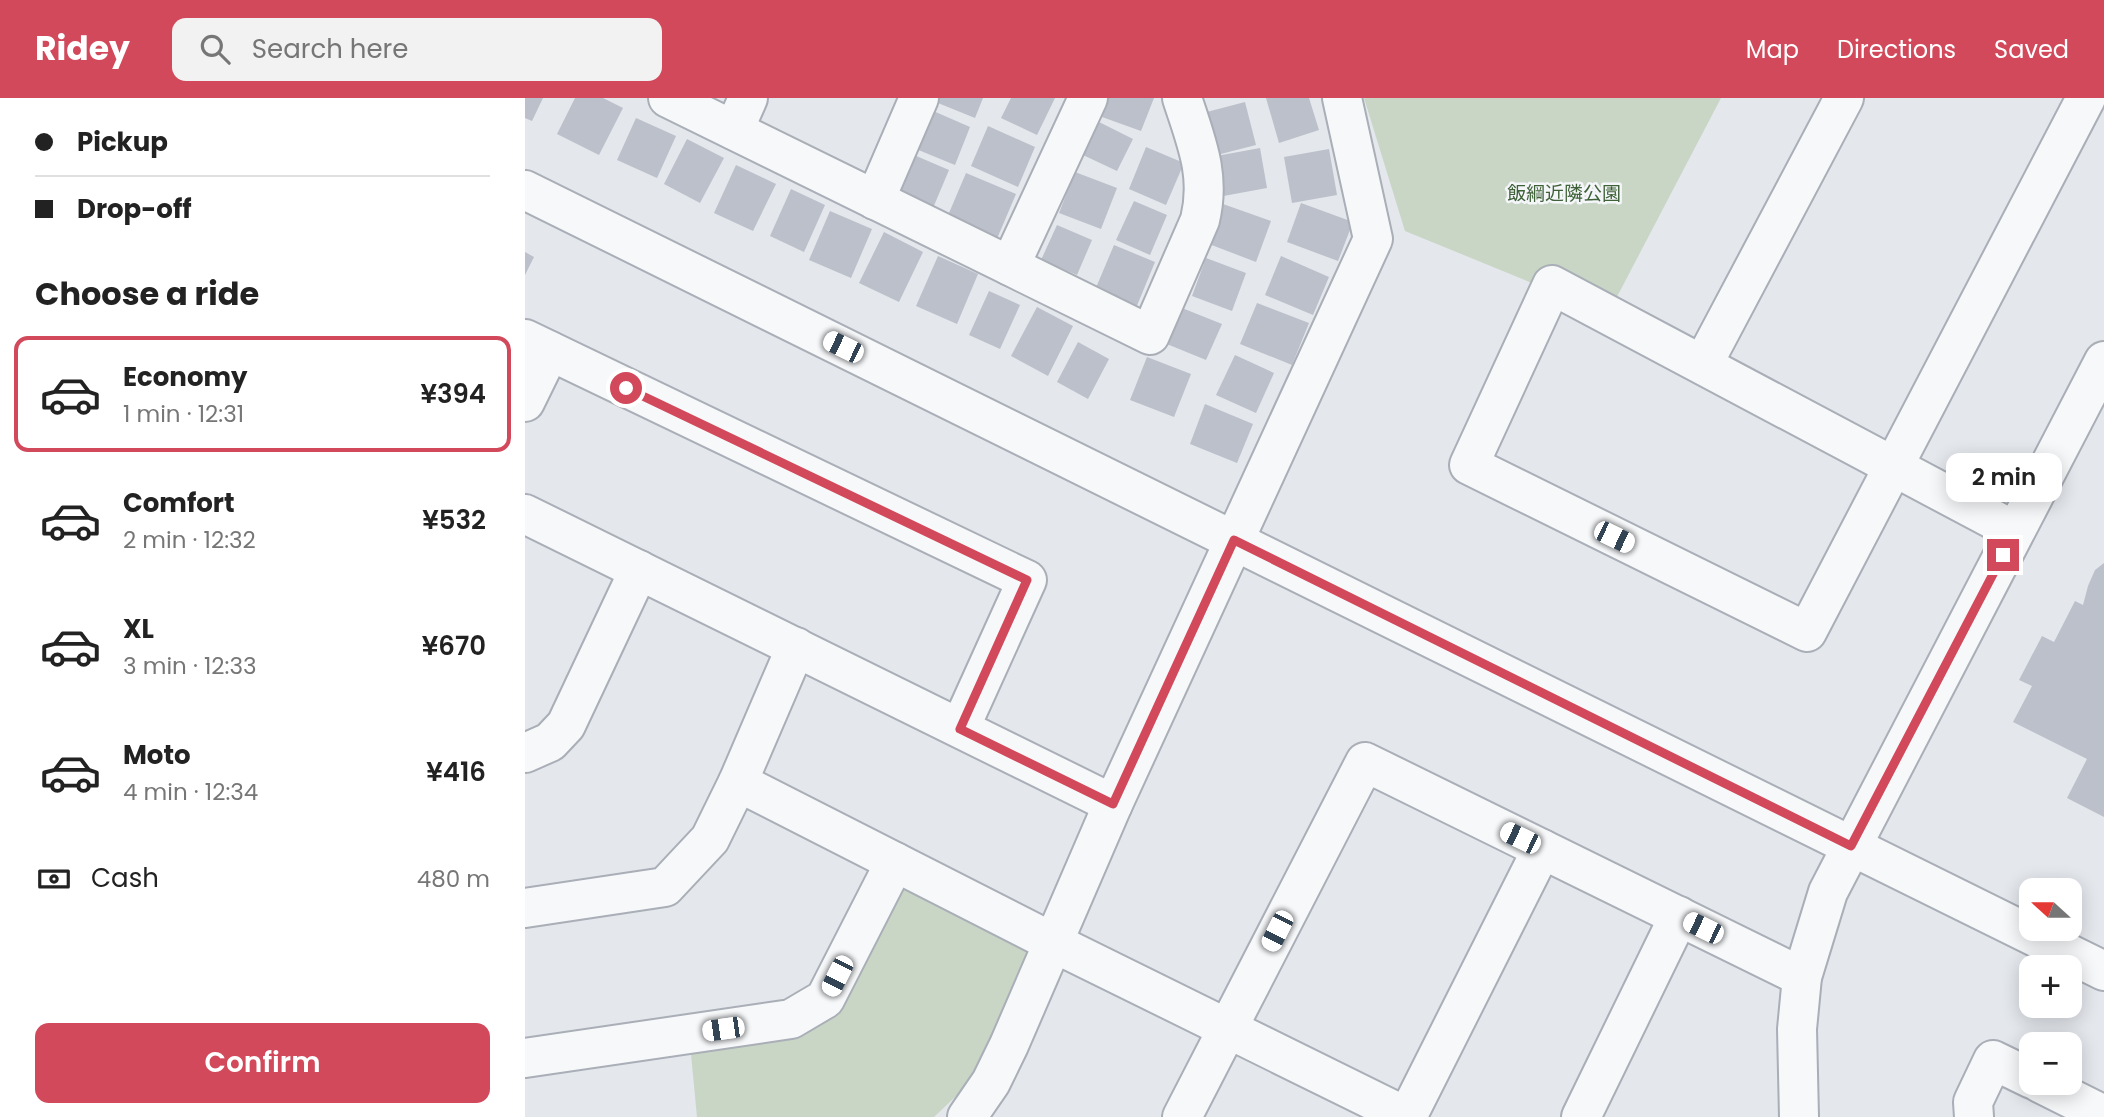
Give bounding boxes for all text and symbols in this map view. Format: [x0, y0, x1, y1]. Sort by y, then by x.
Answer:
search box [172, 18, 662, 81]
text: Ridey [35, 25, 130, 72]
icon: search [196, 30, 234, 68]
text: Search here [252, 31, 408, 67]
text: Map [1746, 33, 1799, 66]
text: Directions [1837, 33, 1956, 66]
text: Saved [1994, 33, 2069, 66]
text: Pickup [77, 124, 168, 160]
park label: 飯綱近隣公園 [1507, 180, 1621, 207]
text: Drop-off [77, 191, 192, 227]
text: Choose a ride [35, 271, 259, 316]
car [820, 328, 867, 366]
text: Economy [123, 359, 247, 395]
icon: car [39, 363, 102, 426]
route start [610, 372, 642, 404]
text: ¥394 [420, 376, 486, 412]
text: 1 min · 12:31 [123, 398, 244, 430]
callout: 2 min [1945, 454, 2061, 503]
text: 2 min [1972, 461, 2036, 493]
text: Comfort [123, 485, 235, 521]
icon: car [39, 489, 102, 552]
text: ¥532 [422, 502, 486, 538]
car [1591, 518, 1638, 556]
text: 2 min · 12:32 [123, 524, 256, 556]
route end [1987, 539, 2019, 571]
text: XL [123, 611, 154, 647]
icon: car [39, 615, 102, 678]
text: ¥670 [422, 628, 486, 664]
text: 3 min · 12:33 [123, 650, 257, 682]
text: Moto [123, 737, 191, 773]
icon: car [39, 741, 102, 804]
text: ¥416 [426, 754, 486, 790]
text: 4 min · 12:34 [123, 776, 258, 808]
car [1497, 819, 1544, 857]
icon: cash [35, 860, 73, 898]
text: Cash [91, 860, 159, 896]
text: 480 m [417, 863, 490, 895]
north arrow [2019, 878, 2083, 942]
map controls [2019, 878, 2082, 1095]
car [1259, 908, 1296, 954]
car [1680, 909, 1727, 947]
car [819, 953, 856, 999]
button: + [2019, 955, 2082, 1018]
car [701, 1016, 746, 1042]
button: Confirm [35, 1023, 490, 1103]
button: − [2019, 1032, 2082, 1095]

